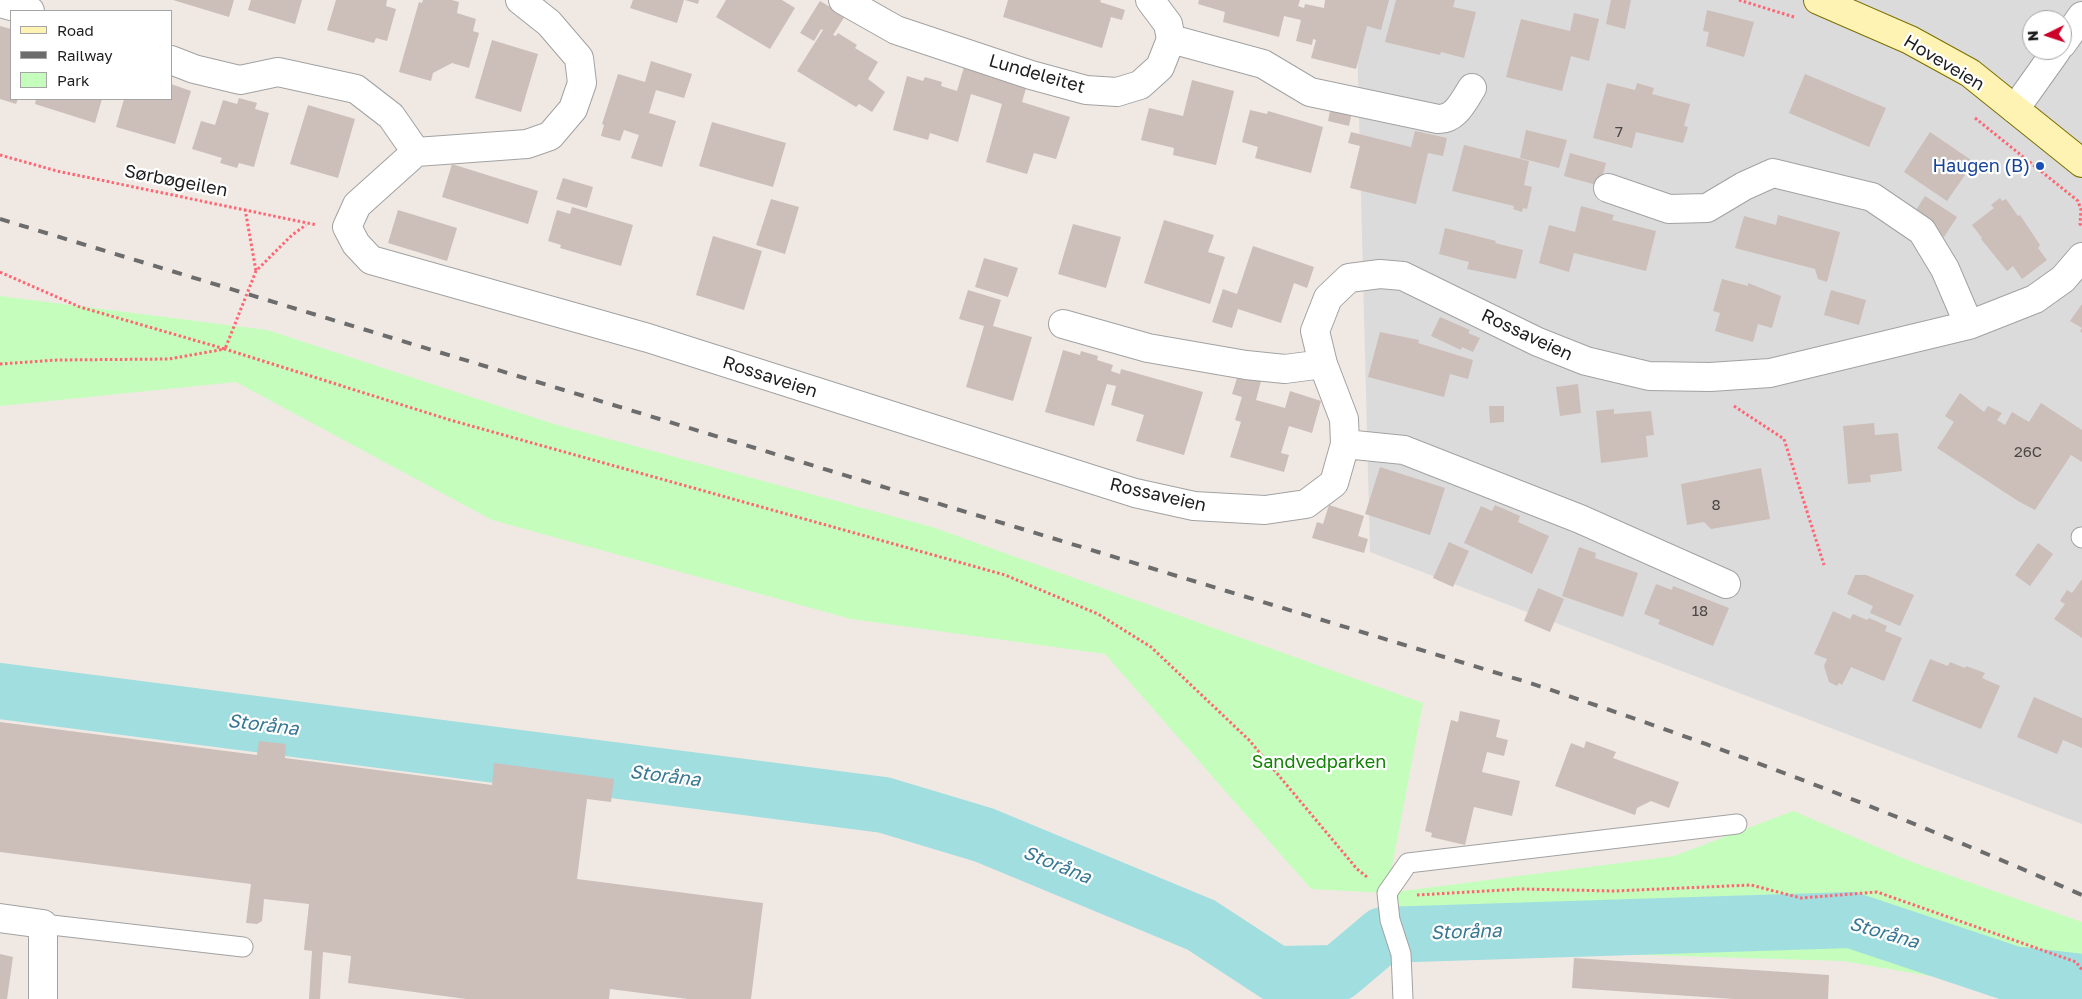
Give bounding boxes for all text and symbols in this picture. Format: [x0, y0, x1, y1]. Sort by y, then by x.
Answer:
legend [10, 10, 172, 100]
north arrow [2022, 10, 2072, 60]
text: Road [57, 21, 94, 39]
street label: Hoveveien [1900, 30, 1988, 96]
text: N [2024, 30, 2041, 42]
text: Railway [57, 46, 113, 64]
street label: Lundeleitet [986, 50, 1088, 98]
text: Park [57, 71, 89, 89]
house number: 7 [1615, 123, 1623, 141]
place label: Haugen (B) [1932, 155, 2030, 177]
street label: Sørbøgeilen [123, 160, 229, 202]
marker: Haugen (B) [2034, 160, 2046, 172]
street label: Rossaveien [1478, 304, 1576, 366]
street label: Rossaveien [720, 352, 820, 402]
house number: 26C [2014, 443, 2042, 461]
street label: Rossaveien [1108, 473, 1208, 517]
house number: 8 [1711, 496, 1721, 514]
house number: 18 [1692, 602, 1708, 620]
water label: Storåna [226, 709, 300, 741]
park label: Sandvedparken [1252, 751, 1386, 773]
water label: Storåna [628, 760, 702, 792]
water label: Storåna [1020, 841, 1094, 889]
water label: Storåna [1847, 912, 1921, 954]
water label: Storåna [1430, 919, 1502, 945]

